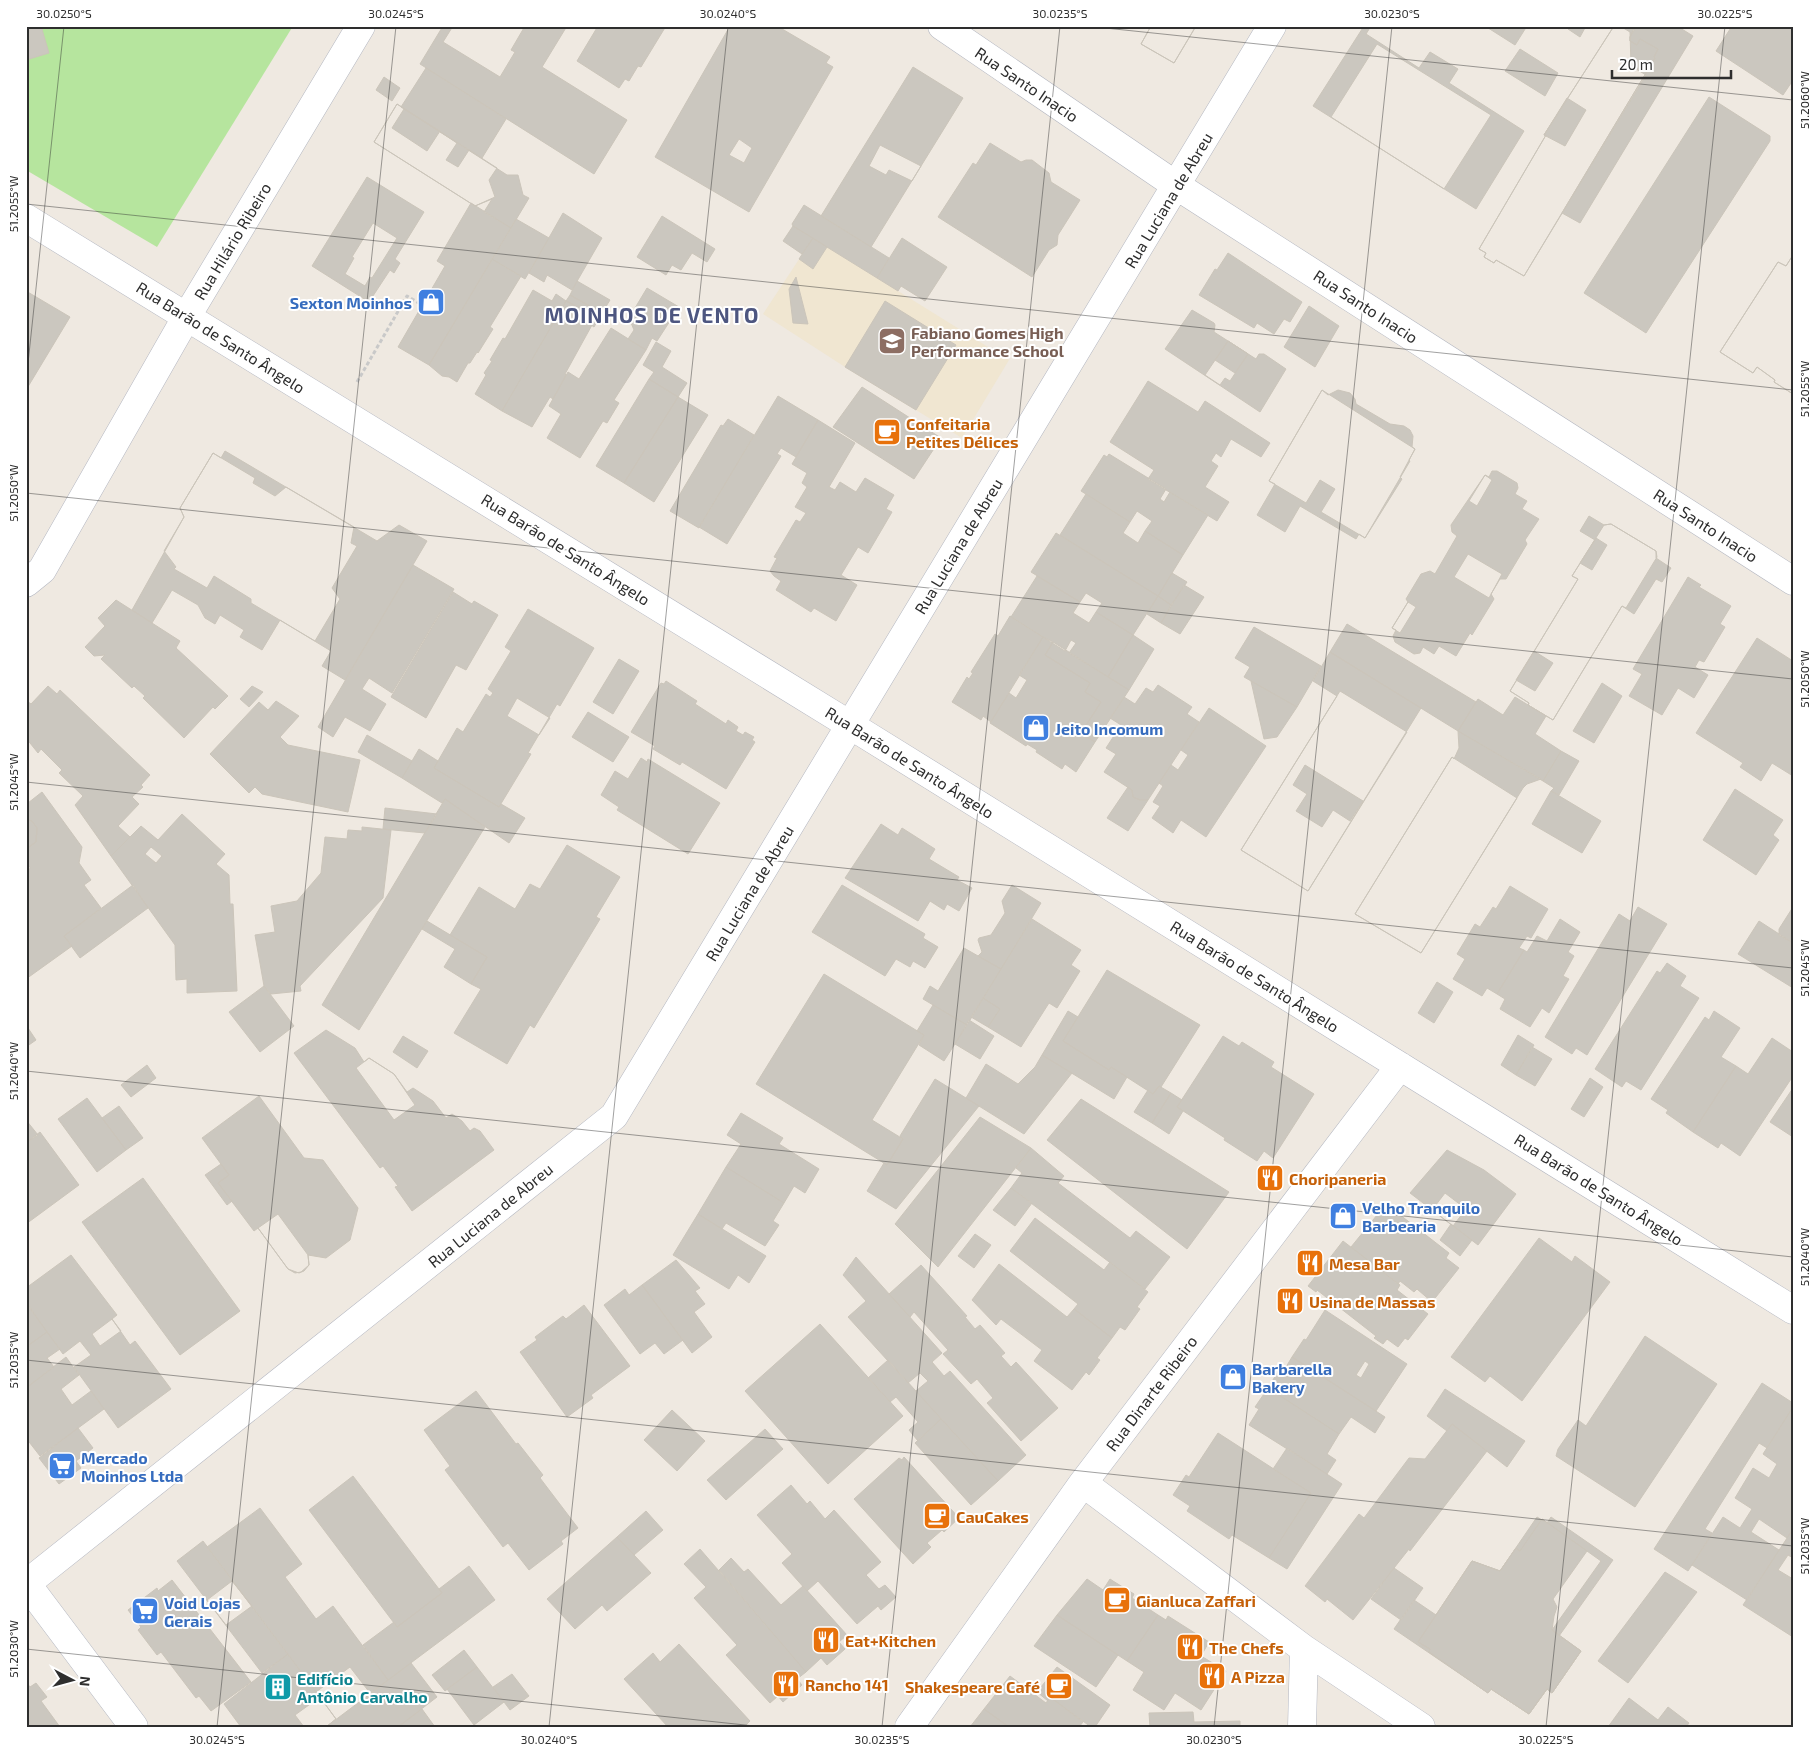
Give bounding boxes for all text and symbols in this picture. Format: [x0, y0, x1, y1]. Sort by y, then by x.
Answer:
text: 30.0250°S [36, 6, 92, 20]
text: 30.0245°S [368, 6, 424, 20]
text: 30.0240°S [700, 6, 756, 20]
text: 30.0235°S [1033, 6, 1088, 20]
text: 30.0230°S [1364, 6, 1420, 20]
text: 30.0225°S [1698, 6, 1753, 20]
street label: Rua Santo Inacio [972, 42, 1082, 126]
scale bar [1612, 48, 1730, 80]
text: 20 m [1619, 55, 1653, 73]
text: 51.2060°W [1797, 71, 1811, 129]
street label: Rua Luciana de Abreu [1120, 129, 1216, 271]
text: 51.2055°W [6, 176, 20, 232]
street label: Rua Hilário Ribeiro [189, 179, 275, 303]
street label: Rua Santo Inacio [1310, 265, 1422, 347]
street label: Rua Barão de Santo Ângelo [133, 277, 309, 397]
shop icon: Sexton Moinhos [416, 287, 446, 317]
place label: Sexton Moinhos [290, 293, 412, 312]
district label: MOINHOS DE VENTO [545, 302, 759, 327]
place label: Fabiano Gomes High Performance School [911, 323, 1065, 360]
school or university icon: Fabiano Gomes High Performance School [877, 326, 907, 356]
text: 51.2055°W [1797, 361, 1811, 417]
place label: Confeitaria Petites Délices [906, 414, 1019, 451]
cafe icon: Confeitaria Petites Délices [872, 417, 902, 447]
text: 51.2050°W [6, 464, 20, 522]
street label: Rua Luciana de Abreu [910, 475, 1006, 617]
street label: Rua Santo Inacio [1650, 484, 1762, 566]
street label: Rua Barão de Santo Ângelo [478, 489, 654, 609]
text: 51.2050°W [1797, 650, 1811, 708]
street label: Rua Barão de Santo Ângelo [822, 702, 998, 822]
shop icon: Jeito Incomum [1021, 713, 1051, 743]
place label: Jeito Incomum [1055, 719, 1163, 738]
text: 51.2045°W [6, 753, 20, 811]
street label: Rua Luciana de Abreu [701, 822, 797, 964]
street label: Rua Barão de Santo Ângelo [1167, 916, 1343, 1036]
text: 51.2045°W [1797, 939, 1811, 997]
text: 51.2040°W [6, 1042, 20, 1100]
street label: Rua Barão de Santo Ângelo [1511, 1129, 1687, 1249]
street label: Rua Luciana de Abreu [424, 1159, 556, 1271]
restaurant icon: Choripaneria [1255, 1163, 1285, 1193]
place label: Choripaneria [1289, 1169, 1386, 1188]
place label: Velho Tranquilo Barbearia [1362, 1198, 1480, 1235]
shop icon: Velho Tranquilo Barbearia [1328, 1201, 1358, 1231]
text: 51.2040°W [1797, 1228, 1811, 1286]
restaurant icon: Mesa Bar [1295, 1248, 1325, 1278]
place label: Mesa Bar [1329, 1254, 1400, 1273]
restaurant icon: Usina de Massas [1275, 1286, 1305, 1316]
place label: Usina de Massas [1309, 1292, 1435, 1311]
text: 51.2035°W [6, 1332, 20, 1388]
street label: Rua Dinarte Ribeiro [1101, 1332, 1201, 1454]
place label: Barbarella Bakery [1252, 1359, 1332, 1397]
shop icon: Barbarella Bakery [1218, 1362, 1248, 1392]
place label: Mercado Moinhos Ltda [81, 1448, 184, 1485]
supermarket icon: Mercado Moinhos Ltda [47, 1451, 77, 1481]
cafe icon: CauCakes [922, 1501, 952, 1531]
place label: CauCakes [956, 1507, 1029, 1526]
text: 51.2035°W [1797, 1518, 1811, 1574]
cafe icon: Gianluca Zaffari [1102, 1585, 1132, 1615]
place label: Gianluca Zaffari [1136, 1591, 1256, 1610]
place label: Void Lojas Gerais [164, 1593, 241, 1630]
supermarket icon: Void Lojas Gerais [130, 1596, 160, 1626]
text: 51.2030°W [6, 1620, 20, 1678]
restaurant icon: Eat+Kitchen [811, 1625, 841, 1655]
place label: Eat+Kitchen [845, 1631, 936, 1650]
restaurant icon: The Chefs [1175, 1632, 1205, 1662]
place label: The Chefs [1209, 1638, 1284, 1657]
north arrow [48, 1656, 98, 1706]
restaurant icon: A Pizza [1197, 1661, 1227, 1691]
place label: A Pizza [1231, 1667, 1285, 1686]
place label: Edifício Antônio Carvalho [297, 1669, 428, 1706]
restaurant icon: Rancho 141 [771, 1669, 801, 1699]
cafe icon: Shakespeare Café [1044, 1671, 1074, 1701]
building icon: Edifício Antônio Carvalho [263, 1672, 293, 1702]
text: N [76, 1675, 94, 1687]
place label: Rancho 141 [805, 1675, 889, 1694]
place label: Shakespeare Café [905, 1677, 1040, 1696]
text: 30.0245°S [189, 1732, 245, 1746]
text: 30.0240°S [521, 1732, 577, 1746]
text: 30.0235°S [855, 1732, 910, 1746]
text: 30.0230°S [1186, 1732, 1242, 1746]
text: 30.0225°S [1519, 1732, 1574, 1746]

